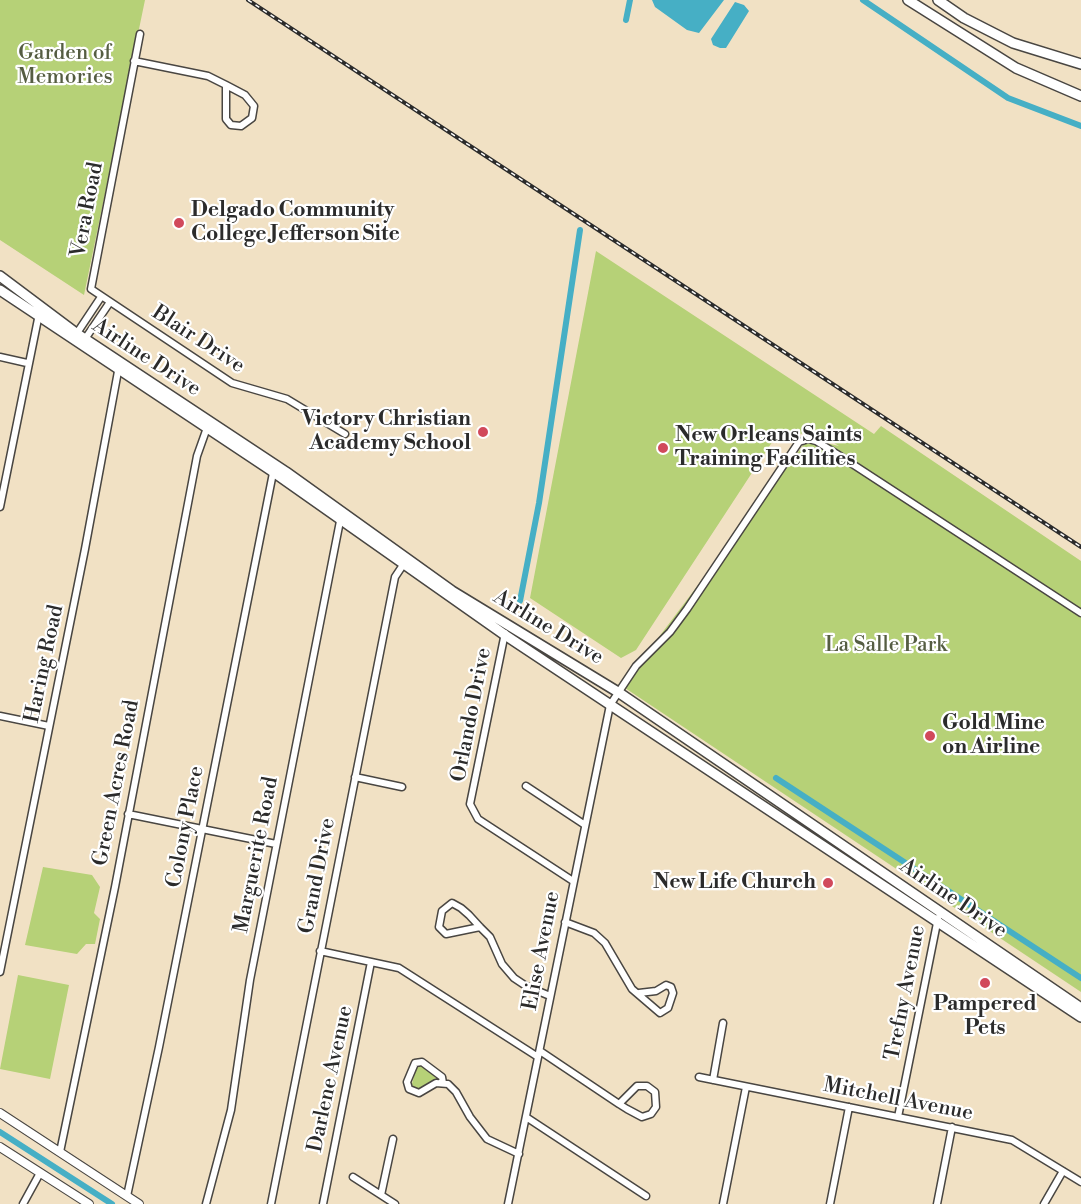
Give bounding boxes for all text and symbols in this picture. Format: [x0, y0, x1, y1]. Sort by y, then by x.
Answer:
park label: Garden of Memories [17, 41, 113, 91]
street label: Vera Road [66, 160, 110, 260]
place label: Delgado Community College Jefferson Site [191, 198, 400, 248]
marker: Delgado Community College Jefferson Site [172, 216, 186, 230]
street label: Blair Drive [147, 301, 249, 379]
street label: Airline Drive [87, 314, 205, 402]
place label: Victory Christian Academy School [302, 407, 471, 457]
place label: New Orleans Saints Training Facilities [675, 423, 862, 473]
marker: Victory Christian Academy School [476, 425, 490, 439]
marker: New Orleans Saints Training Facilities [656, 441, 670, 455]
street label: Airline Drive [488, 585, 608, 671]
street label: Haring Road [20, 603, 70, 725]
park label: La Salle Park [825, 633, 947, 659]
street label: Orlando Drive [447, 646, 497, 784]
street label: Green Acres Road [89, 698, 145, 868]
place label: Gold Mine on Airline [942, 711, 1045, 761]
marker: Gold Mine on Airline [923, 729, 937, 743]
street label: Colony Place [162, 764, 210, 890]
street label: Marguerite Road [229, 775, 285, 935]
street label: Grand Drive [294, 816, 342, 936]
street label: Airline Drive [894, 854, 1012, 944]
place label: New Life Church [653, 870, 816, 896]
marker: New Life Church [821, 876, 835, 890]
street label: Elise Avenue [518, 889, 566, 1013]
street label: Trefny Avenue [881, 923, 931, 1063]
marker: Pampered Pets [978, 976, 992, 990]
place label: Pampered Pets [933, 992, 1037, 1042]
street label: Darlene Avenue [303, 1003, 359, 1155]
street label: Mitchell Avenue [821, 1073, 975, 1127]

